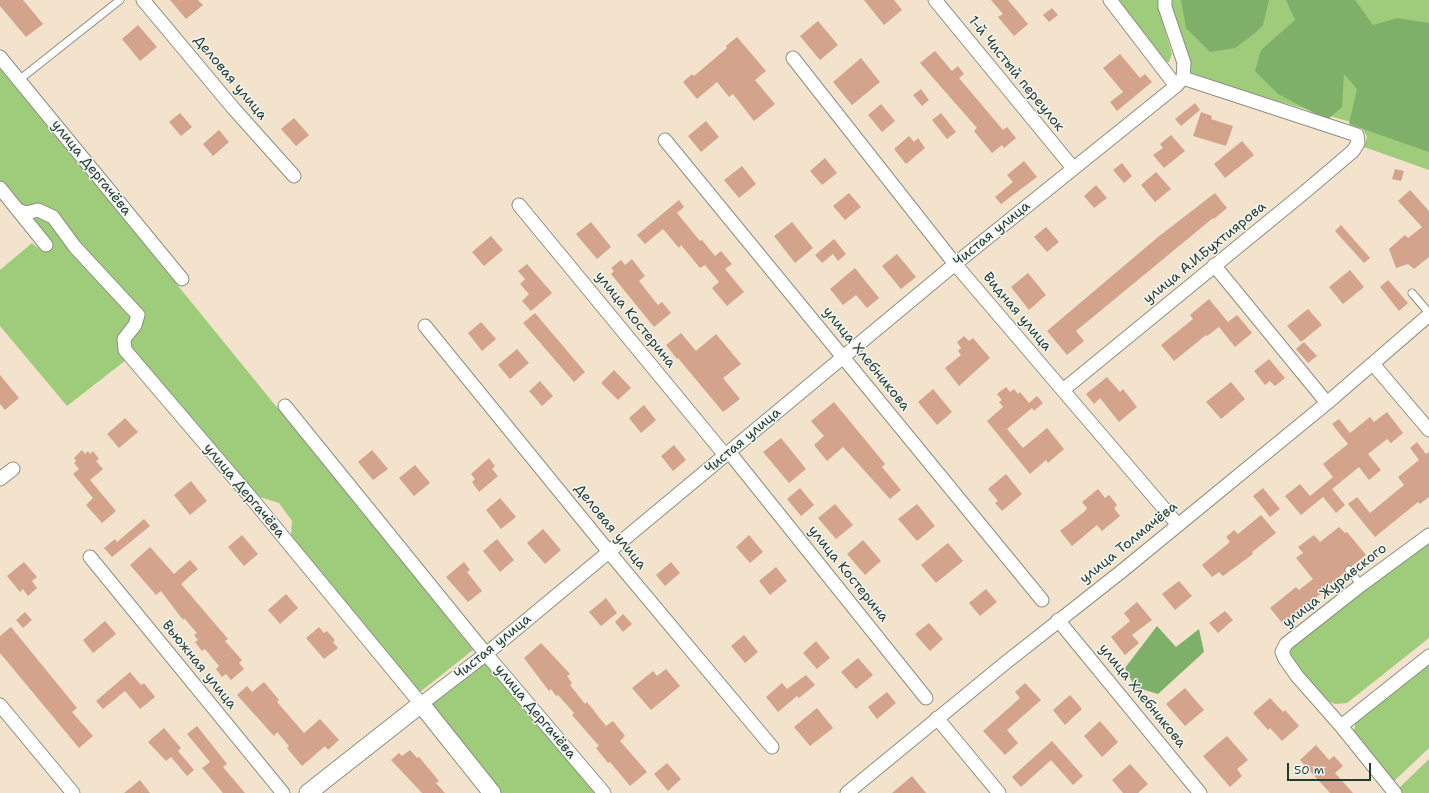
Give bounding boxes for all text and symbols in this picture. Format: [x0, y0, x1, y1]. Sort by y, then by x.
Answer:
street label: 1-й Чистый переулок [964, 13, 1068, 135]
street label: Деловая улица [190, 32, 270, 124]
street label: улица Дергачёва [47, 117, 135, 219]
street label: Чистая улица [950, 198, 1034, 270]
street label: улица А.И.Бухтиярова [1140, 198, 1270, 308]
street label: улица Костерина [591, 269, 679, 371]
street label: Видная улица [979, 269, 1055, 355]
street label: улица Хлебникова [819, 304, 913, 414]
street label: Чистая улица [702, 404, 784, 478]
street label: улица Дергачёва [200, 440, 288, 542]
street label: Деловая улица [570, 481, 650, 573]
street label: улица Толмачёва [1077, 498, 1181, 588]
street label: улица Костерина [804, 523, 892, 625]
street label: улица Журавского [1280, 540, 1390, 632]
street label: Чистая улица [451, 611, 535, 683]
street label: Вьюжная улица [158, 617, 240, 713]
street label: улица Хлебникова [1095, 641, 1189, 751]
street label: улица Дергачёва [491, 661, 579, 763]
scale bar [1289, 755, 1373, 781]
text: 50 m [1294, 762, 1324, 778]

